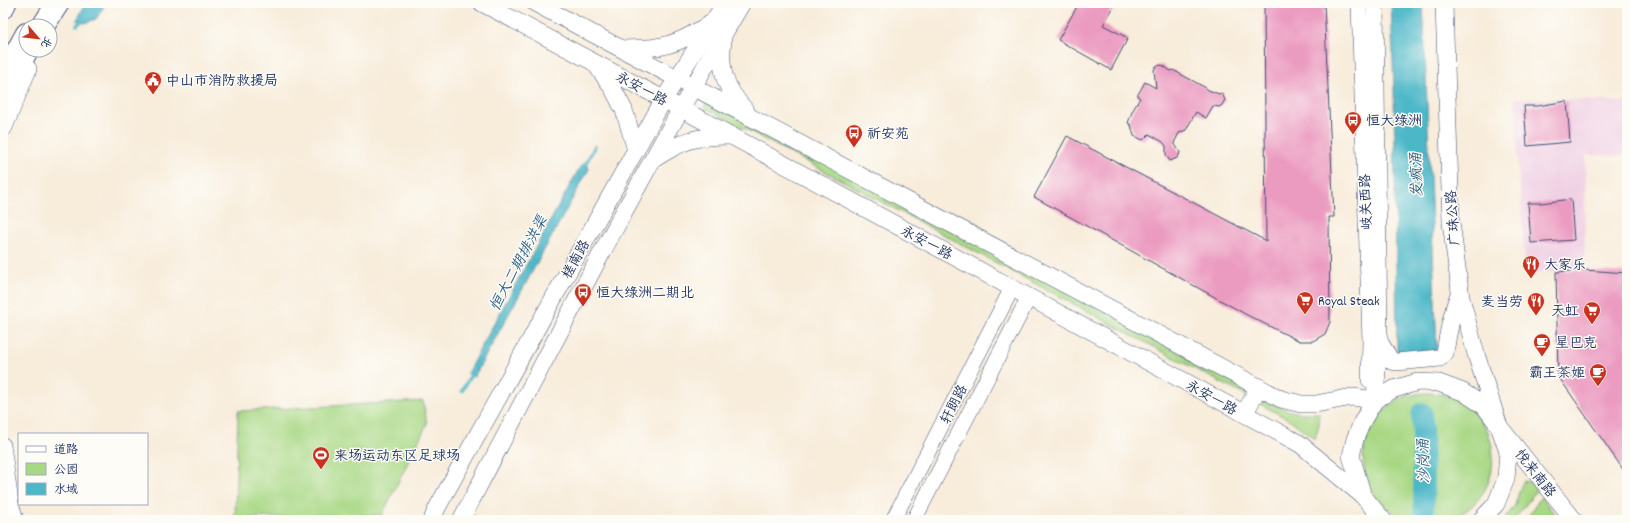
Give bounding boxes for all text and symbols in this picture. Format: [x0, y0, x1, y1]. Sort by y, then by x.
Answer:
north arrow [18, 18, 58, 58]
text: 北 [35, 33, 55, 50]
street label: 永安一路 [612, 68, 670, 112]
public building icon: 中山市消防救援局 [143, 70, 163, 95]
place label: 中山市消防救援局 [166, 72, 278, 92]
bus stop icon: 恒大绿洲 [1343, 110, 1363, 135]
place label: 恒大绿洲 [1366, 112, 1422, 132]
bus stop icon: 祈安苑 [844, 123, 864, 148]
place label: 祈安苑 [867, 125, 909, 145]
water label: 发疯涌 [1406, 151, 1430, 198]
street label: 岐关西路 [1356, 174, 1378, 230]
street label: 广珠公路 [1442, 189, 1466, 246]
water label: 恒大二期排洪渠 [485, 211, 555, 315]
street label: 永安一路 [897, 222, 955, 266]
street label: 槎南路 [558, 237, 596, 283]
restaurant icon: 大家乐 [1521, 254, 1541, 279]
place label: 大家乐 [1544, 256, 1586, 276]
bus stop icon: 恒大绿洲二期北 [573, 282, 593, 307]
place label: 恒大绿洲二期北 [596, 284, 694, 304]
supermarket icon: Royal Steak [1295, 290, 1315, 315]
restaurant icon: 麦当劳 [1526, 291, 1546, 316]
place label: Royal Steak [1318, 292, 1380, 312]
place label: 麦当劳 [1481, 293, 1523, 313]
supermarket icon: 天虹 [1582, 300, 1602, 325]
place label: 天虹 [1551, 302, 1579, 322]
cafe icon: 星巴克 [1532, 332, 1552, 357]
place label: 星巴克 [1555, 334, 1597, 354]
cafe icon: 霸王茶姬 [1588, 362, 1608, 387]
place label: 霸王茶姬 [1529, 364, 1585, 384]
street label: 永安一路 [1182, 376, 1240, 421]
street label: 轩朗路 [936, 382, 973, 428]
legend [18, 433, 148, 505]
water label: 沙岗涌 [1414, 437, 1436, 484]
text: 道路 [54, 442, 78, 459]
sports icon: 来场运动东区足球场 [311, 445, 331, 470]
street label: 悦来南路 [1509, 446, 1560, 502]
place label: 来场运动东区足球场 [334, 447, 460, 467]
text: 公园 [54, 462, 78, 479]
text: 水域 [54, 482, 78, 499]

